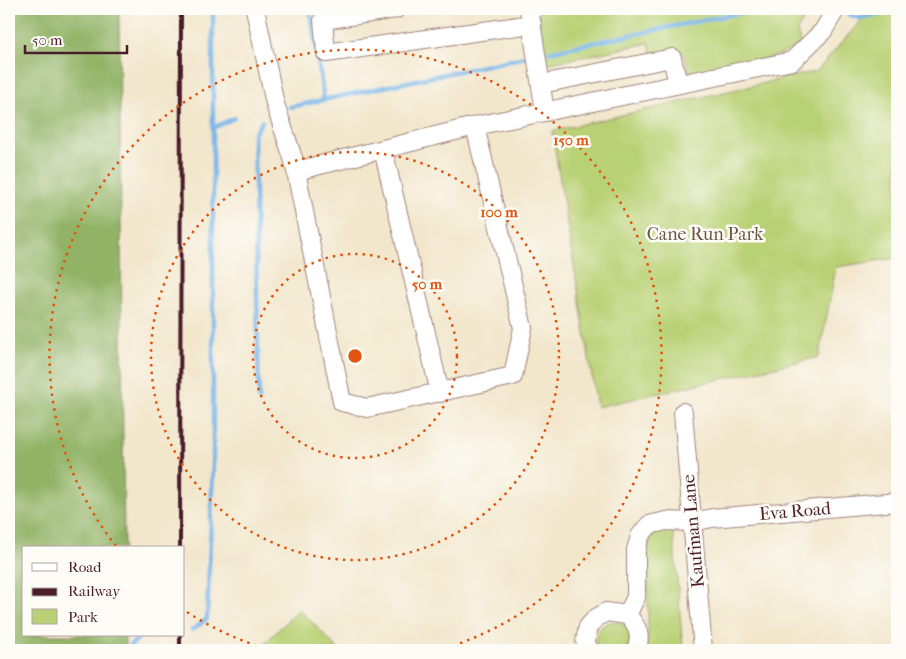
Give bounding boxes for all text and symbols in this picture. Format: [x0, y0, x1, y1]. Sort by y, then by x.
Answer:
scale bar [25, 22, 128, 54]
text: 50 m [32, 31, 63, 49]
text: 150 m [553, 131, 589, 149]
text: 100 m [480, 203, 518, 221]
park label: Cane Run Park [647, 224, 764, 245]
text: 50 m [412, 275, 443, 293]
centre of rings [346, 347, 364, 365]
street label: Kaufman Lane [678, 473, 709, 589]
street label: Eva Road [758, 498, 832, 525]
legend [22, 546, 185, 636]
text: Road [68, 558, 102, 576]
text: Railway [68, 582, 121, 600]
text: Park [68, 608, 98, 626]

